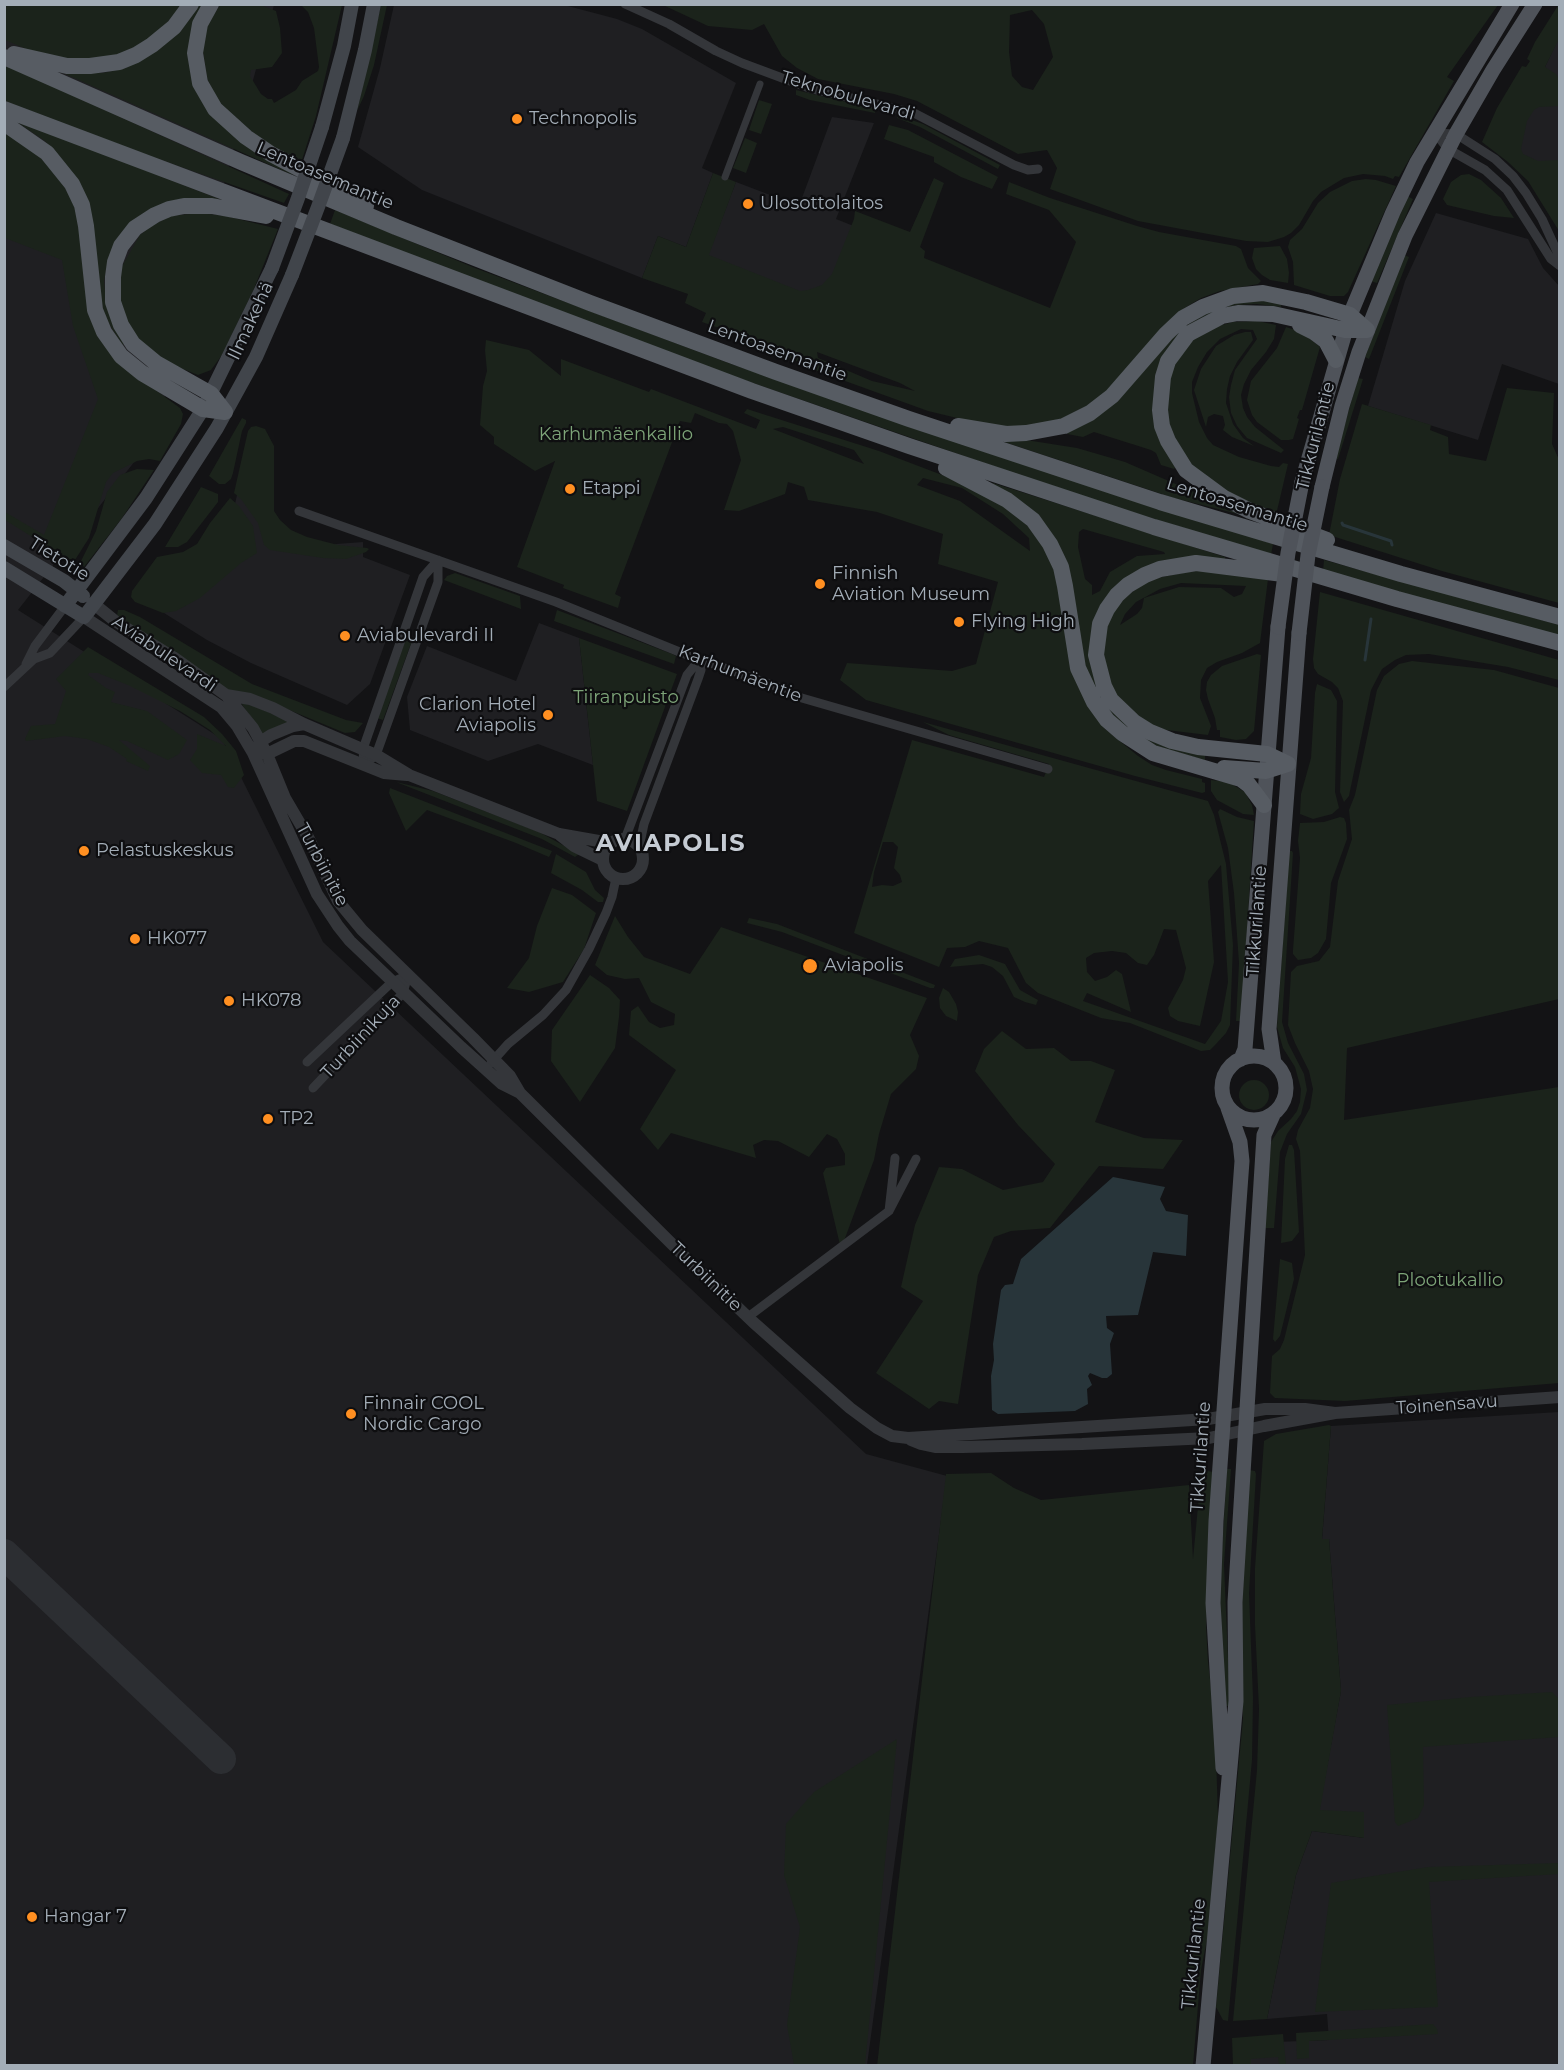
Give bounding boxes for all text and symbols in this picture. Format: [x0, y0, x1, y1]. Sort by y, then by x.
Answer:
street label: Teknobulevardi [779, 67, 917, 125]
place label: Technopolis [529, 108, 637, 130]
marker: Technopolis [510, 112, 524, 126]
street label: Lentoasemantie [253, 137, 397, 215]
place label: Ulosottolaitos [760, 193, 883, 215]
marker: Ulosottolaitos [741, 197, 755, 211]
street label: Ilmakehä [223, 278, 279, 364]
street label: Lentoasemantie [704, 316, 850, 386]
street label: Tikkurilantie [1292, 379, 1340, 493]
park label: Karhumäenkallio [539, 424, 693, 446]
street label: Lentoasemantie [1164, 473, 1310, 537]
place label: Etappi [582, 478, 641, 500]
marker: Etappi [563, 482, 577, 496]
street label: Tietotie [25, 532, 93, 586]
place label: Finnish Aviation Museum [832, 563, 990, 606]
marker: Finnish Aviation Museum [813, 577, 827, 591]
street label: Aviabulevardi [108, 611, 220, 697]
place label: Flying High [971, 611, 1075, 633]
marker: Flying High [952, 615, 966, 629]
place label: Aviabulevardi II [357, 625, 494, 647]
marker: Aviabulevardi II [338, 629, 352, 643]
street label: Karhumäentie [675, 641, 805, 707]
park label: Tiiranpuisto [573, 687, 679, 709]
place label: Clarion Hotel Aviapolis [419, 694, 536, 736]
marker: Clarion Hotel Aviapolis [541, 708, 555, 722]
street label: Turbiinitie [291, 820, 353, 910]
district label: AVIAPOLIS [596, 830, 746, 858]
place label: Pelastuskeskus [96, 840, 234, 862]
marker: Pelastuskeskus [77, 844, 91, 858]
street label: Tikkurilantie [1242, 865, 1272, 977]
place label: HK077 [147, 928, 207, 950]
marker: HK077 [128, 932, 142, 946]
place label: Aviapolis [824, 955, 904, 977]
marker: Aviapolis [801, 957, 819, 975]
place label: HK078 [241, 990, 302, 1012]
street label: Turbiinikuja [317, 991, 405, 1083]
marker: HK078 [222, 994, 236, 1008]
place label: TP2 [280, 1108, 313, 1130]
marker: TP2 [261, 1112, 275, 1126]
street label: Turbiinitie [666, 1238, 746, 1316]
park label: Plootukallio [1397, 1270, 1503, 1292]
street label: Toinensavu [1395, 1391, 1499, 1419]
place label: Finnair COOL Nordic Cargo [363, 1393, 484, 1436]
street label: Tikkurilantie [1186, 1401, 1216, 1513]
marker: Finnair COOL Nordic Cargo [344, 1407, 358, 1421]
street label: Tikkurilantie [1177, 1898, 1211, 2010]
place label: Hangar 7 [44, 1906, 127, 1928]
marker: Hangar 7 [25, 1910, 39, 1924]

